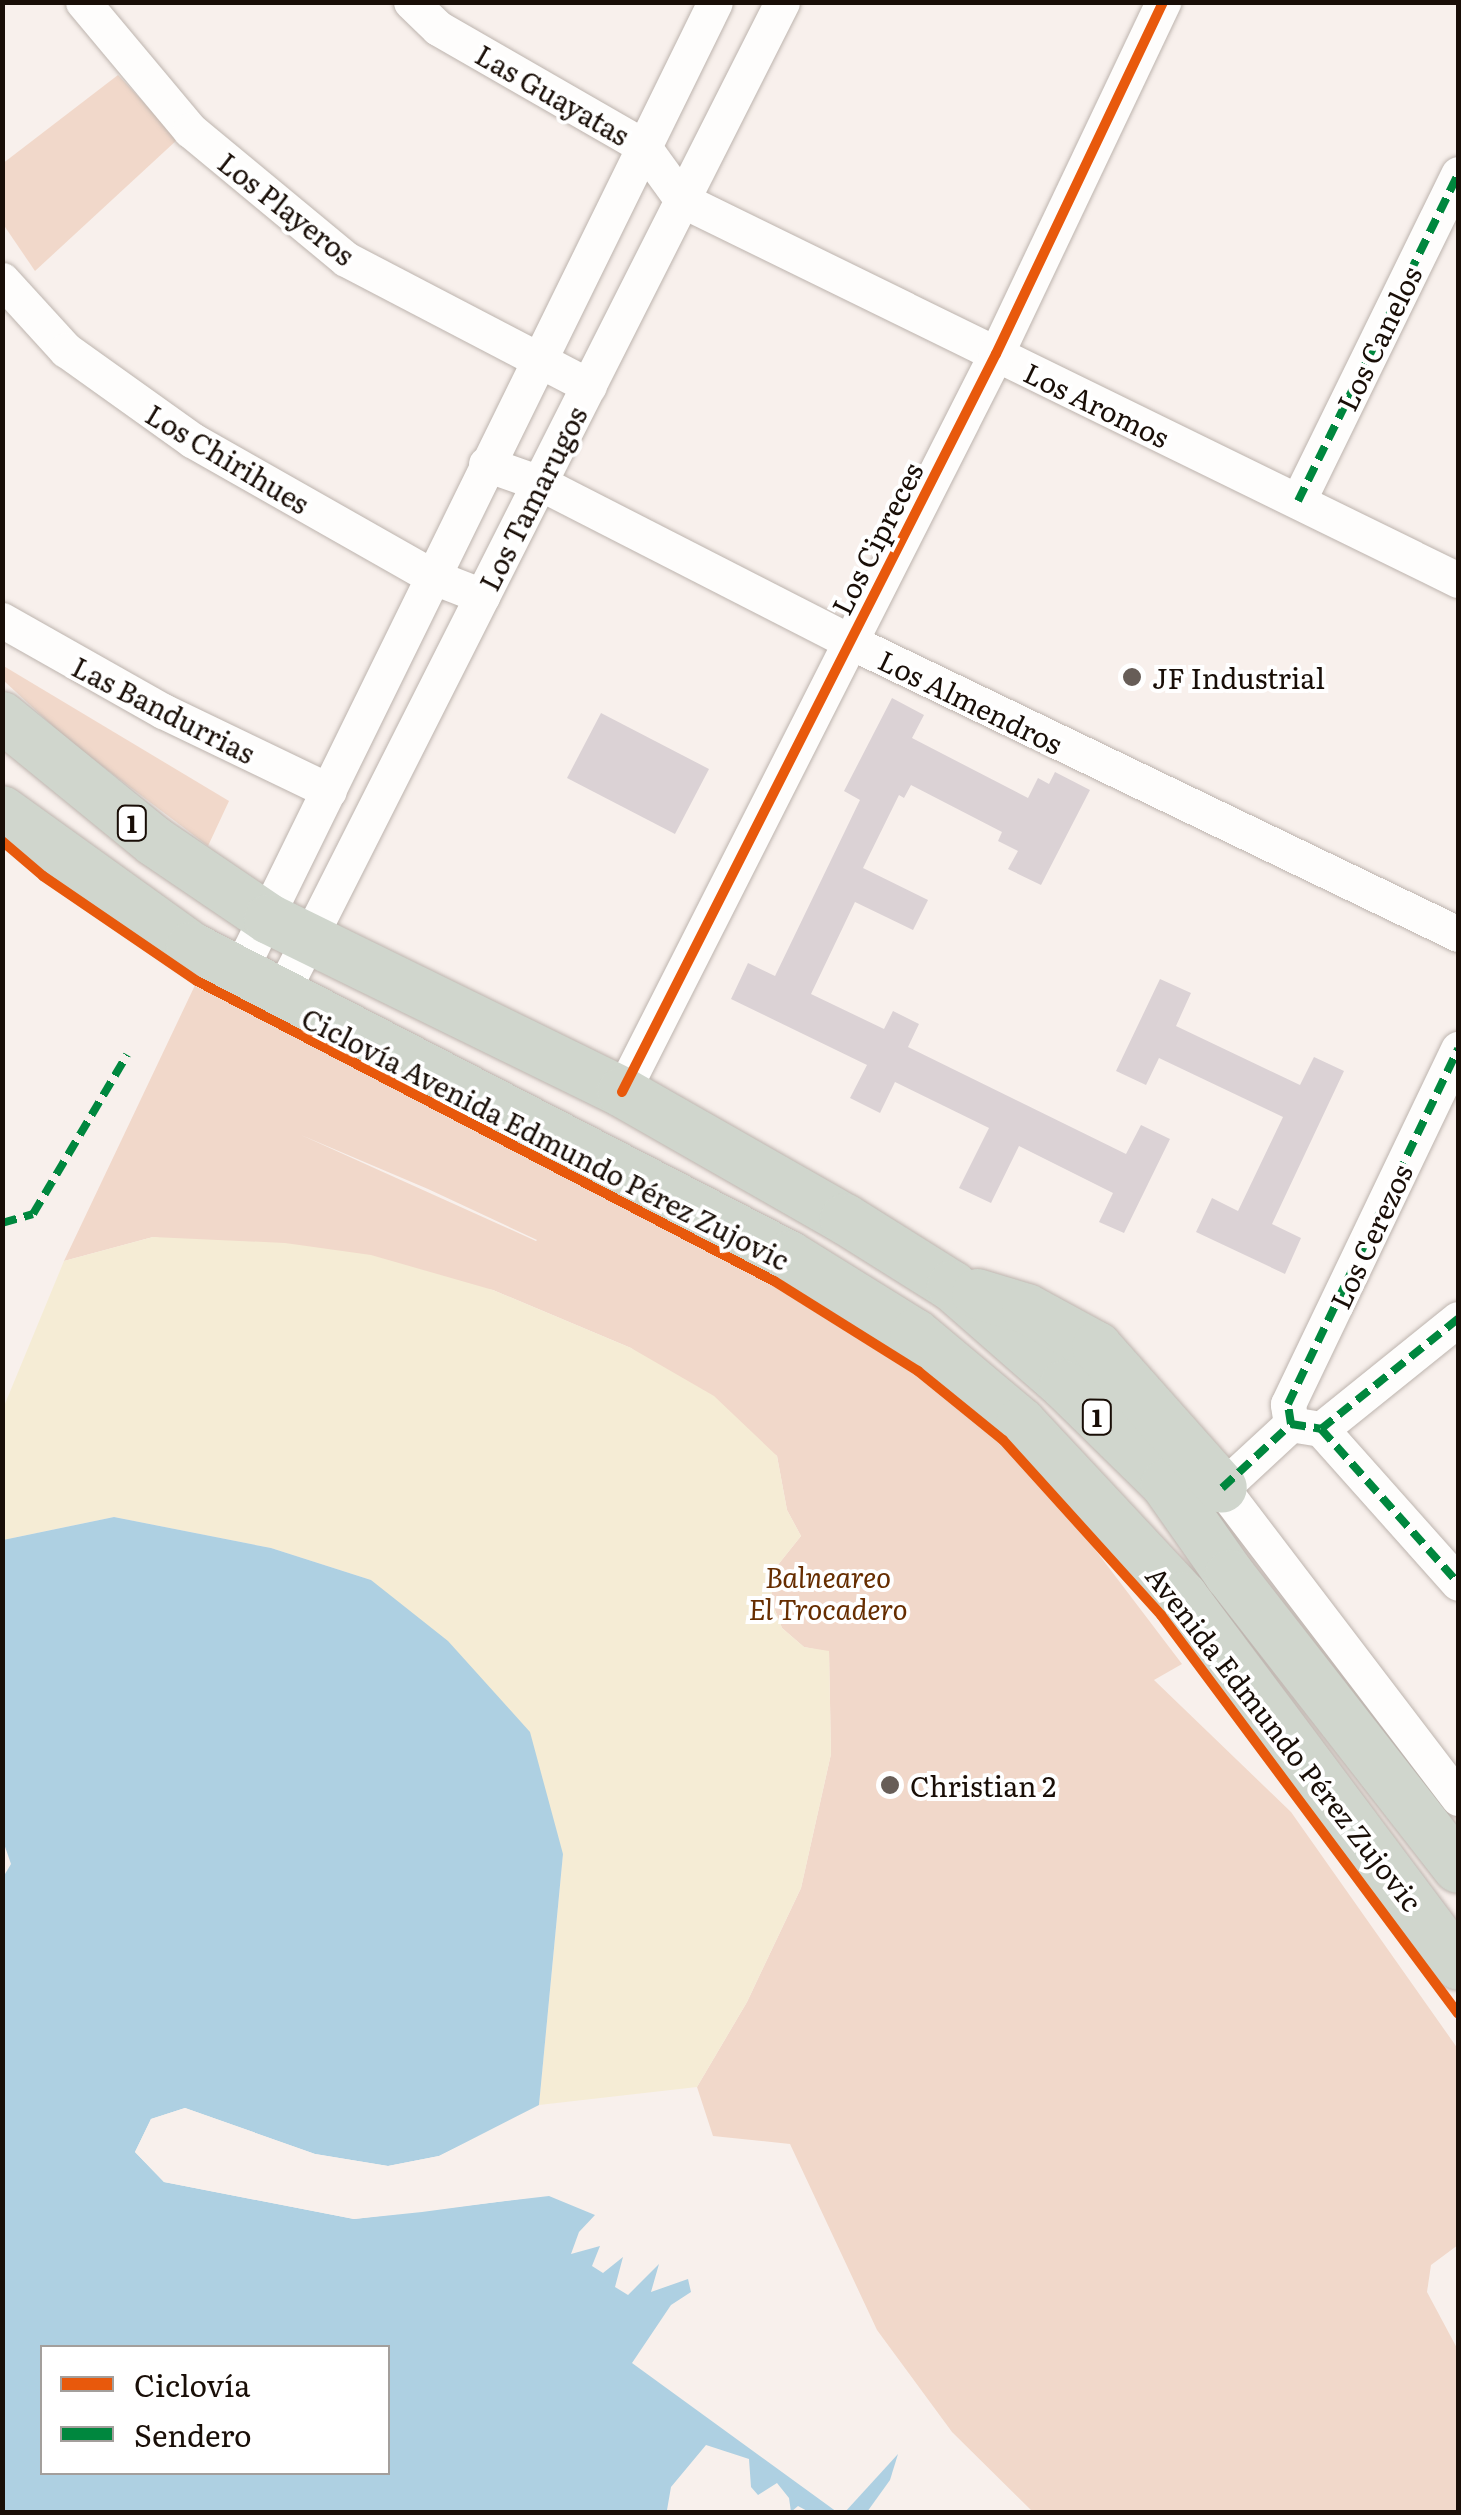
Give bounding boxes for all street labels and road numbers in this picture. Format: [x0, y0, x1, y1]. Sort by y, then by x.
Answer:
street label: Las Guayatas [470, 37, 636, 151]
street label: Los Playeros [212, 145, 362, 271]
street label: Los Canelos [1329, 260, 1427, 416]
street label: Los Aromos [1019, 355, 1175, 453]
street label: Los Chirihues [140, 396, 316, 520]
street label: Los Tamarugos [471, 400, 593, 596]
street label: Los Cipreces [823, 456, 929, 620]
street label: Los Almendros [874, 642, 1068, 760]
street label: Las Bandurrias [67, 649, 261, 769]
road number: 1 [114, 803, 150, 843]
street label: Ciclovía Avenida Edmundo Pérez Zujovic [297, 1000, 795, 1276]
street label: Los Cerezos [1322, 1158, 1418, 1314]
road number: 1 [1080, 1397, 1114, 1437]
street label: Avenida Edmundo Pérez Zujovic [1140, 1559, 1430, 1917]

